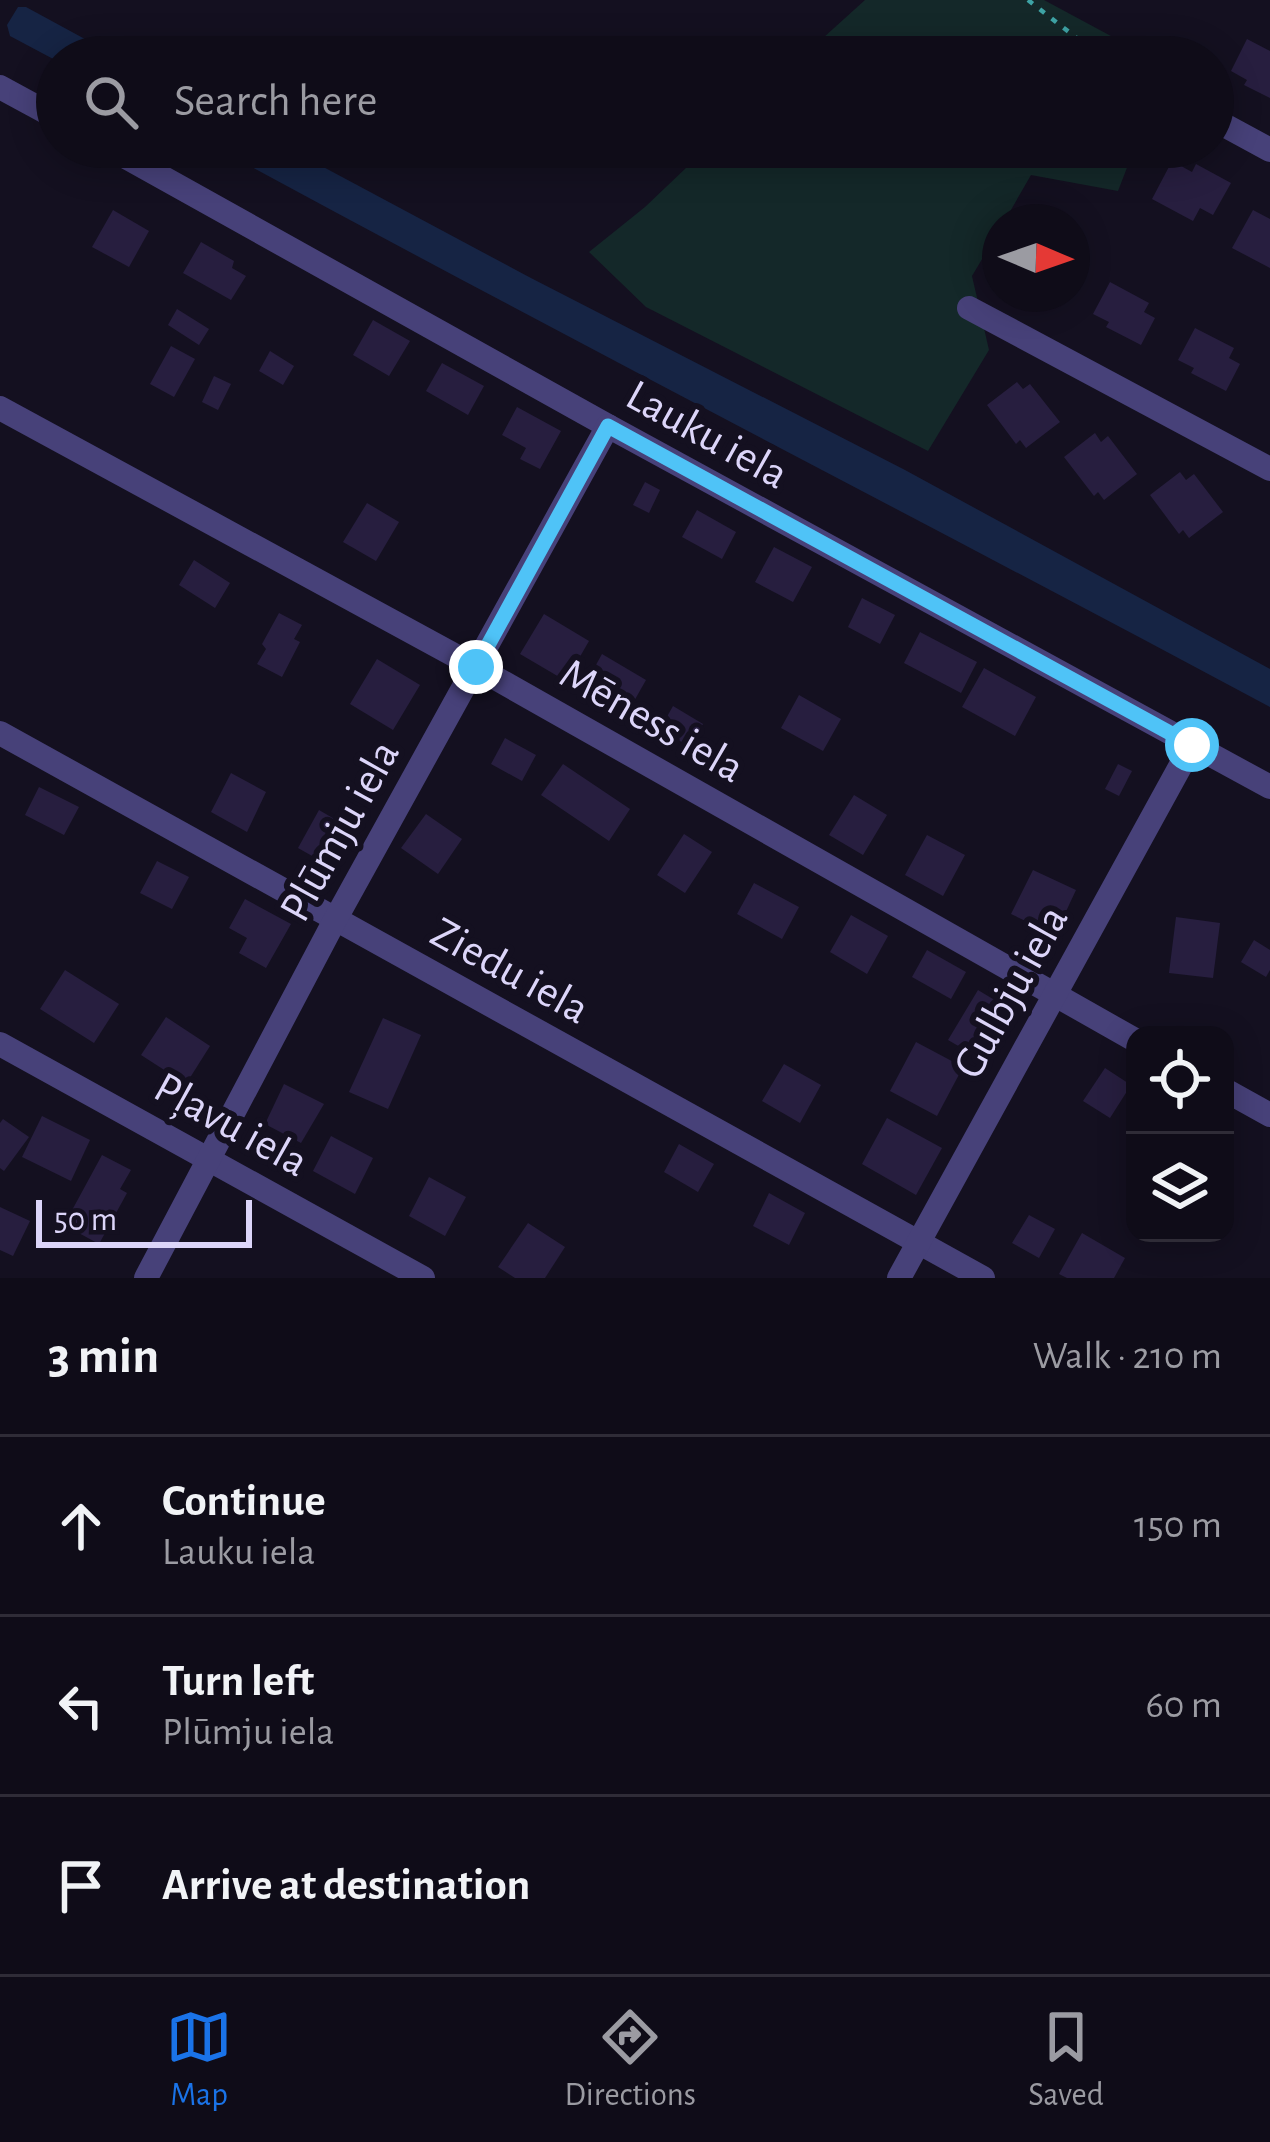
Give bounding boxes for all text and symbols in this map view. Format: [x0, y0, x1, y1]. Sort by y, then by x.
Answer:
search box [36, 36, 1234, 168]
icon: search [78, 69, 144, 135]
text: Search here [174, 79, 377, 124]
north arrow [982, 204, 1090, 312]
street label: Lauku iela [619, 373, 795, 498]
route end [449, 640, 503, 694]
street label: Mēness iela [552, 651, 751, 792]
route start [1165, 718, 1219, 772]
street label: Plūmju iela [272, 733, 408, 929]
street label: Gulbju iela [946, 899, 1077, 1086]
street label: Ziedu iela [423, 910, 596, 1033]
map controls [1126, 1026, 1234, 1242]
button: locate [1126, 1026, 1234, 1134]
street label: Pļavu iela [146, 1065, 315, 1187]
button: layers [1126, 1134, 1234, 1242]
scale bar [36, 1194, 252, 1247]
text: 50 m [54, 1204, 117, 1237]
text: 3 min [48, 1331, 159, 1382]
text: Walk · 210 m [1033, 1337, 1222, 1376]
text: Continue [162, 1479, 326, 1524]
icon: ahead [48, 1493, 114, 1559]
text: 150 m [1134, 1506, 1222, 1545]
text: Lauku iela [162, 1533, 315, 1572]
text: Turn left [162, 1659, 314, 1704]
icon: left [48, 1673, 114, 1739]
text: 60 m [1145, 1686, 1222, 1725]
text: Plūmju iela [162, 1713, 334, 1752]
icon: arrive [48, 1853, 114, 1919]
text: Arrive at destination [162, 1863, 530, 1908]
tab: Map [166, 2004, 232, 2116]
tab: Directions [564, 2004, 696, 2116]
tab: Saved [1028, 2004, 1104, 2116]

